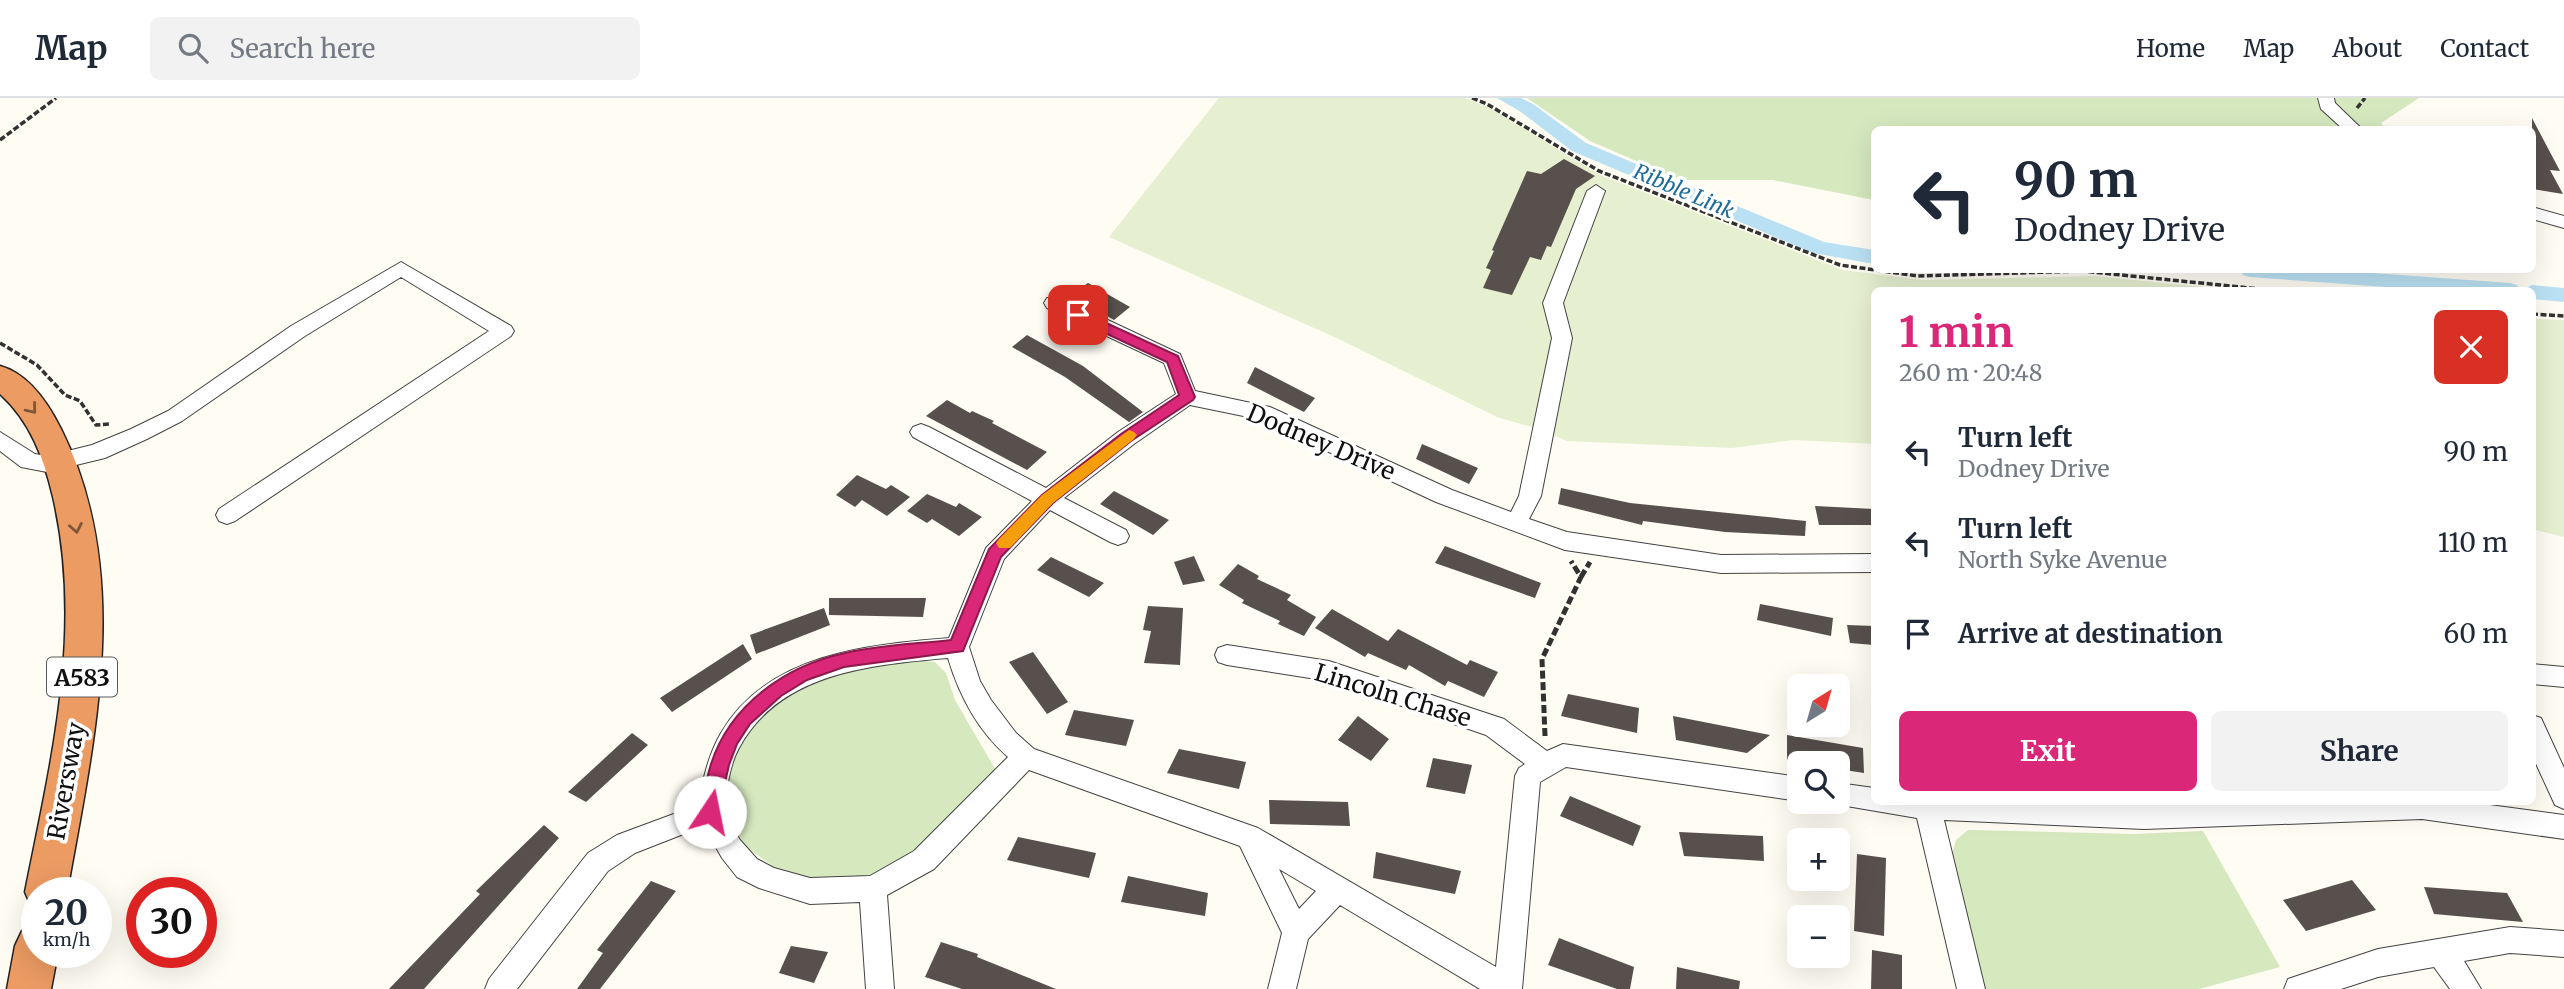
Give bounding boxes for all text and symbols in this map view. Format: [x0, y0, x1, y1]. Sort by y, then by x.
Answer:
search box [150, 17, 640, 80]
text: Map [35, 28, 108, 69]
icon: search [174, 29, 212, 67]
text: Search here [230, 32, 375, 65]
text: Home [2136, 33, 2205, 64]
text: Map [2243, 33, 2294, 64]
text: About [2332, 33, 2402, 64]
text: Contact [2440, 33, 2529, 64]
text: 90 m [2014, 149, 2138, 210]
icon: left [1899, 154, 1990, 245]
water label: Ribble Link [1630, 158, 1739, 224]
text: Dodney Drive [2014, 210, 2225, 250]
pin [1048, 285, 1108, 345]
icon: arrive [1059, 296, 1097, 334]
text: 1 min [1899, 306, 2013, 358]
button: close [2434, 310, 2508, 384]
text: 260 m · 20:48 [1899, 358, 2042, 387]
street label: Dodney Drive [1242, 397, 1400, 487]
one-way arrow [24, 401, 37, 413]
text: Turn left [1958, 421, 2072, 454]
icon: left [1899, 433, 1937, 471]
text: 90 m [2444, 435, 2508, 468]
text: Dodney Drive [1958, 454, 2110, 483]
text: Turn left [1958, 512, 2072, 545]
one-way arrow [68, 522, 83, 534]
icon: left [1899, 524, 1937, 562]
text: 110 m [2438, 526, 2508, 559]
text: North Syke Avenue [1958, 545, 2167, 574]
icon: arrive [1899, 615, 1937, 653]
text: Arrive at destination [1958, 617, 2223, 650]
text: 60 m [2444, 617, 2508, 650]
street label: Lincoln Chase [1311, 656, 1475, 734]
road number: A583 [47, 657, 117, 696]
north arrow [1787, 674, 1850, 737]
map controls [1787, 674, 1850, 968]
button: Exit [1899, 711, 2197, 791]
button: Share [2211, 711, 2508, 791]
street label: Riversway [40, 720, 92, 842]
button: search [1787, 751, 1850, 814]
position arrow [673, 775, 747, 849]
button: + [1787, 828, 1850, 891]
speed limit sign: 30 [126, 877, 217, 968]
text: 20 [45, 891, 88, 935]
button: − [1787, 905, 1850, 968]
text: km/h [43, 928, 90, 951]

